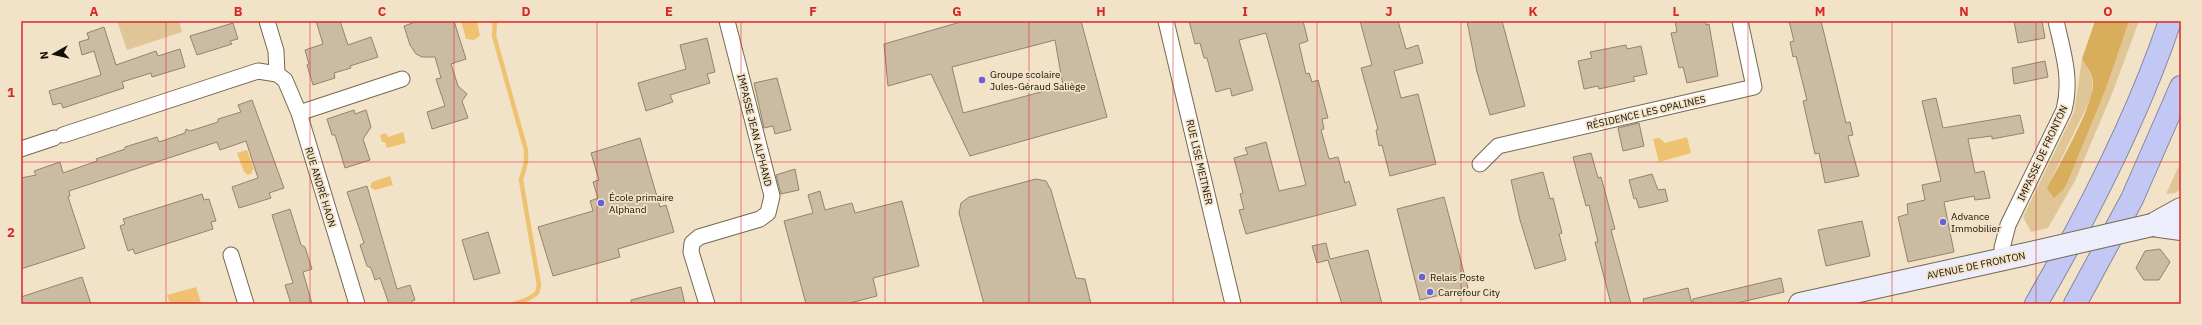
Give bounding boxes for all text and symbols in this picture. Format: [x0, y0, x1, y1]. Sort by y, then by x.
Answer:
text: A [90, 3, 99, 20]
text: B [234, 3, 243, 20]
text: C [378, 3, 387, 20]
text: D [521, 3, 531, 20]
text: E [665, 3, 673, 20]
text: F [809, 3, 817, 20]
text: G [952, 3, 962, 20]
text: H [1096, 3, 1106, 20]
text: I [1242, 3, 1248, 20]
text: J [1385, 3, 1393, 20]
text: K [1528, 3, 1538, 20]
text: L [1673, 3, 1680, 20]
text: M [1815, 3, 1825, 20]
text: N [1959, 3, 1969, 20]
text: O [2103, 3, 2113, 20]
north arrow [34, 34, 74, 74]
text: N [37, 50, 52, 60]
place label: Groupe scolaire Jules-Géraud Saliège [990, 68, 1086, 93]
street label: IMPASSE JEAN ALPHAND [734, 73, 775, 188]
marker: Groupe scolaire Jules-Géraud Saliège [977, 75, 987, 85]
text: 1 [7, 84, 15, 101]
street label: RÉSIDENCE LES OPALINES [1585, 92, 1707, 133]
street label: IMPASSE DE FRONTON [2014, 103, 2070, 203]
street label: RUE LISE MEITNER [1183, 118, 1216, 206]
street label: RUE ANDRÉ HAON [302, 145, 339, 229]
place label: École primaire Alphand [609, 191, 674, 216]
marker: École primaire Alphand [596, 198, 606, 208]
place label: Advance Immobilier [1951, 210, 2001, 235]
marker: Advance Immobilier [1938, 217, 1948, 227]
text: 2 [7, 224, 15, 241]
street label: AVENUE DE FRONTON [1926, 249, 2027, 282]
place label: Relais Poste [1430, 271, 1485, 284]
marker: Relais Poste [1417, 272, 1427, 282]
place label: Carrefour City [1438, 286, 1500, 299]
marker: Carrefour City [1425, 287, 1435, 297]

